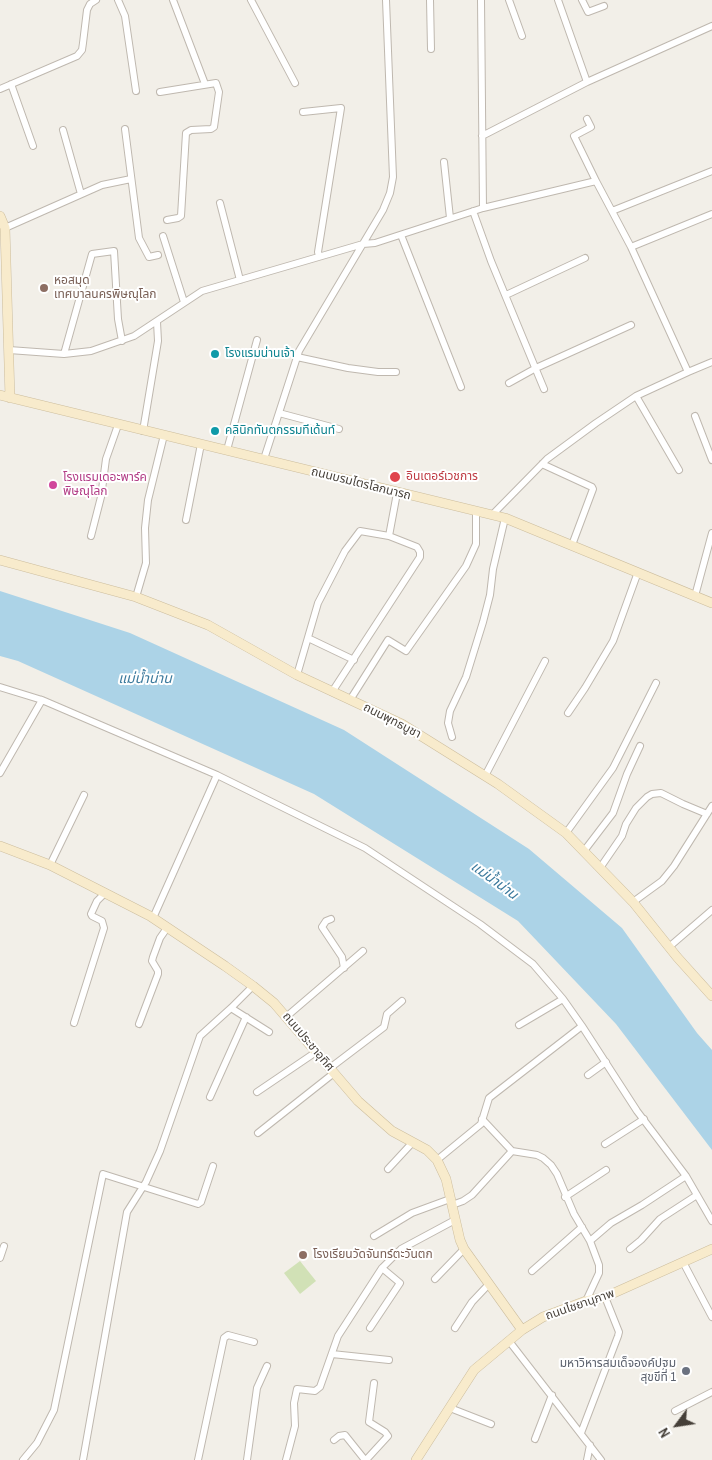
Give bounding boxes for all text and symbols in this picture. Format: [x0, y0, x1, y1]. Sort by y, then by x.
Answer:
place label: หอสมุด เทศบาลนครพิษณุโลก [54, 274, 156, 302]
marker: หอสมุด เทศบาลนครพิษณุโลก [38, 282, 50, 294]
place label: โรงแรมน่านเจ้า [225, 347, 295, 361]
marker: โรงแรมน่านเจ้า [209, 348, 221, 360]
place label: คลินิกทันตกรรมทีเด้นท์ [225, 424, 335, 438]
marker: คลินิกทันตกรรมทีเด้นท์ [209, 425, 221, 437]
street label: ถนนบรมไตรโลกนารถ [310, 465, 412, 503]
marker: อินเตอร์เวชการ [388, 470, 402, 484]
place label: อินเตอร์เวชการ [406, 470, 478, 484]
place label: โรงแรมเดอะพาร์ค พิษณุโลก [63, 471, 147, 499]
marker: โรงแรมเดอะพาร์ค พิษณุโลก [47, 479, 59, 491]
water label: แม่น้ำน่าน [118, 671, 172, 687]
street label: ถนนพุทธบูชา [361, 700, 423, 742]
water label: แม่น้ำน่าน [467, 858, 521, 904]
street label: ถนนประชาอุทิศ [279, 1010, 337, 1074]
place label: โรงเรียนวัดจันทร์ตะวันตก [313, 1248, 433, 1262]
marker: โรงเรียนวัดจันทร์ตะวันตก [297, 1249, 309, 1261]
street label: ถนนไชยานุภาพ [544, 1286, 616, 1324]
place label: มหาวิหารสมเด็จองค์ปฐม สุขขีที่ 1 [560, 1357, 676, 1385]
marker: มหาวิหารสมเด็จองค์ปฐม สุขขีที่ 1 [680, 1365, 692, 1377]
north arrow [652, 1400, 702, 1450]
text: N [654, 1425, 674, 1441]

